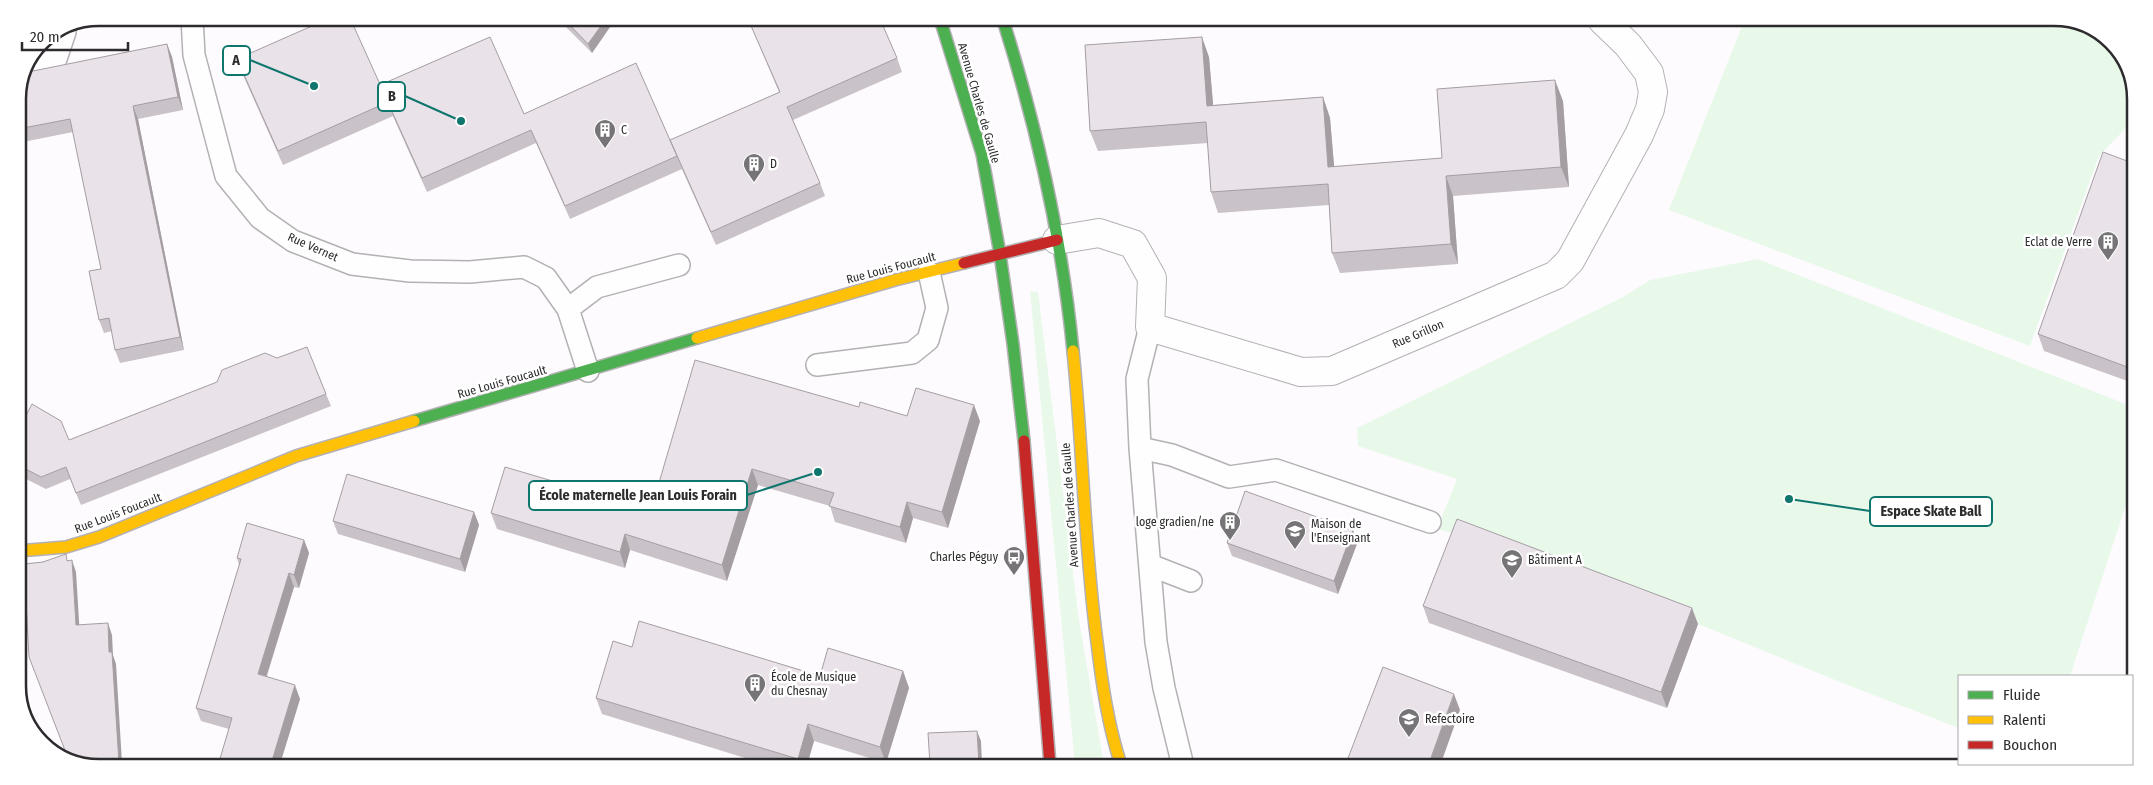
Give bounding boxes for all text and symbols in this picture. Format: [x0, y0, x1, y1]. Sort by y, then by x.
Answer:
scale bar [22, 20, 129, 52]
text: 20 m [30, 28, 60, 46]
street label: Avenue Charles de Gaulle [955, 41, 1003, 165]
callout: A [223, 46, 250, 75]
text: A [231, 52, 240, 69]
callout: B [378, 82, 405, 111]
text: B [388, 88, 396, 105]
building icon: C [593, 118, 617, 149]
place label: C [621, 123, 627, 137]
building icon: D [742, 152, 766, 183]
place label: D [770, 157, 777, 171]
street label: Rue Vernet [286, 230, 340, 264]
building icon: Eclat de Verre [2096, 230, 2120, 261]
place label: Eclat de Verre [2025, 235, 2092, 249]
street label: Rue Louis Foucault [845, 249, 937, 287]
street label: Rue Grillon [1390, 317, 1446, 351]
street label: Rue Louis Foucault [456, 363, 548, 401]
street label: Avenue Charles de Gaulle [1059, 442, 1081, 568]
callout: École maternelle Jean Louis Forain [529, 481, 747, 510]
text: École maternelle Jean Louis Forain [539, 486, 737, 504]
street label: Rue Louis Foucault [73, 490, 163, 536]
callout: Espace Skate Ball [1870, 497, 1992, 526]
text: Espace Skate Ball [1880, 503, 1982, 520]
building icon: loge gradien/ne [1218, 510, 1242, 541]
place label: loge gradien/ne [1136, 515, 1214, 529]
place label: Maison de l'Enseignant [1311, 517, 1370, 545]
school or university icon: Maison de l'Enseignant [1283, 519, 1307, 550]
bus stop icon: Charles Péguy [1002, 545, 1026, 576]
school or university icon: Bâtiment A [1500, 548, 1524, 579]
place label: Charles Péguy [930, 550, 999, 564]
place label: Bâtiment A [1528, 553, 1583, 567]
place label: École de Musique du Chesnay [771, 669, 856, 698]
building icon: École de Musique du Chesnay [743, 672, 767, 703]
legend [1958, 675, 2133, 765]
text: Fluide [2003, 686, 2040, 704]
school or university icon: Refectoire [1397, 707, 1421, 738]
text: Ralenti [2003, 711, 2046, 729]
place label: Refectoire [1425, 712, 1475, 726]
text: Bouchon [2003, 736, 2057, 754]

